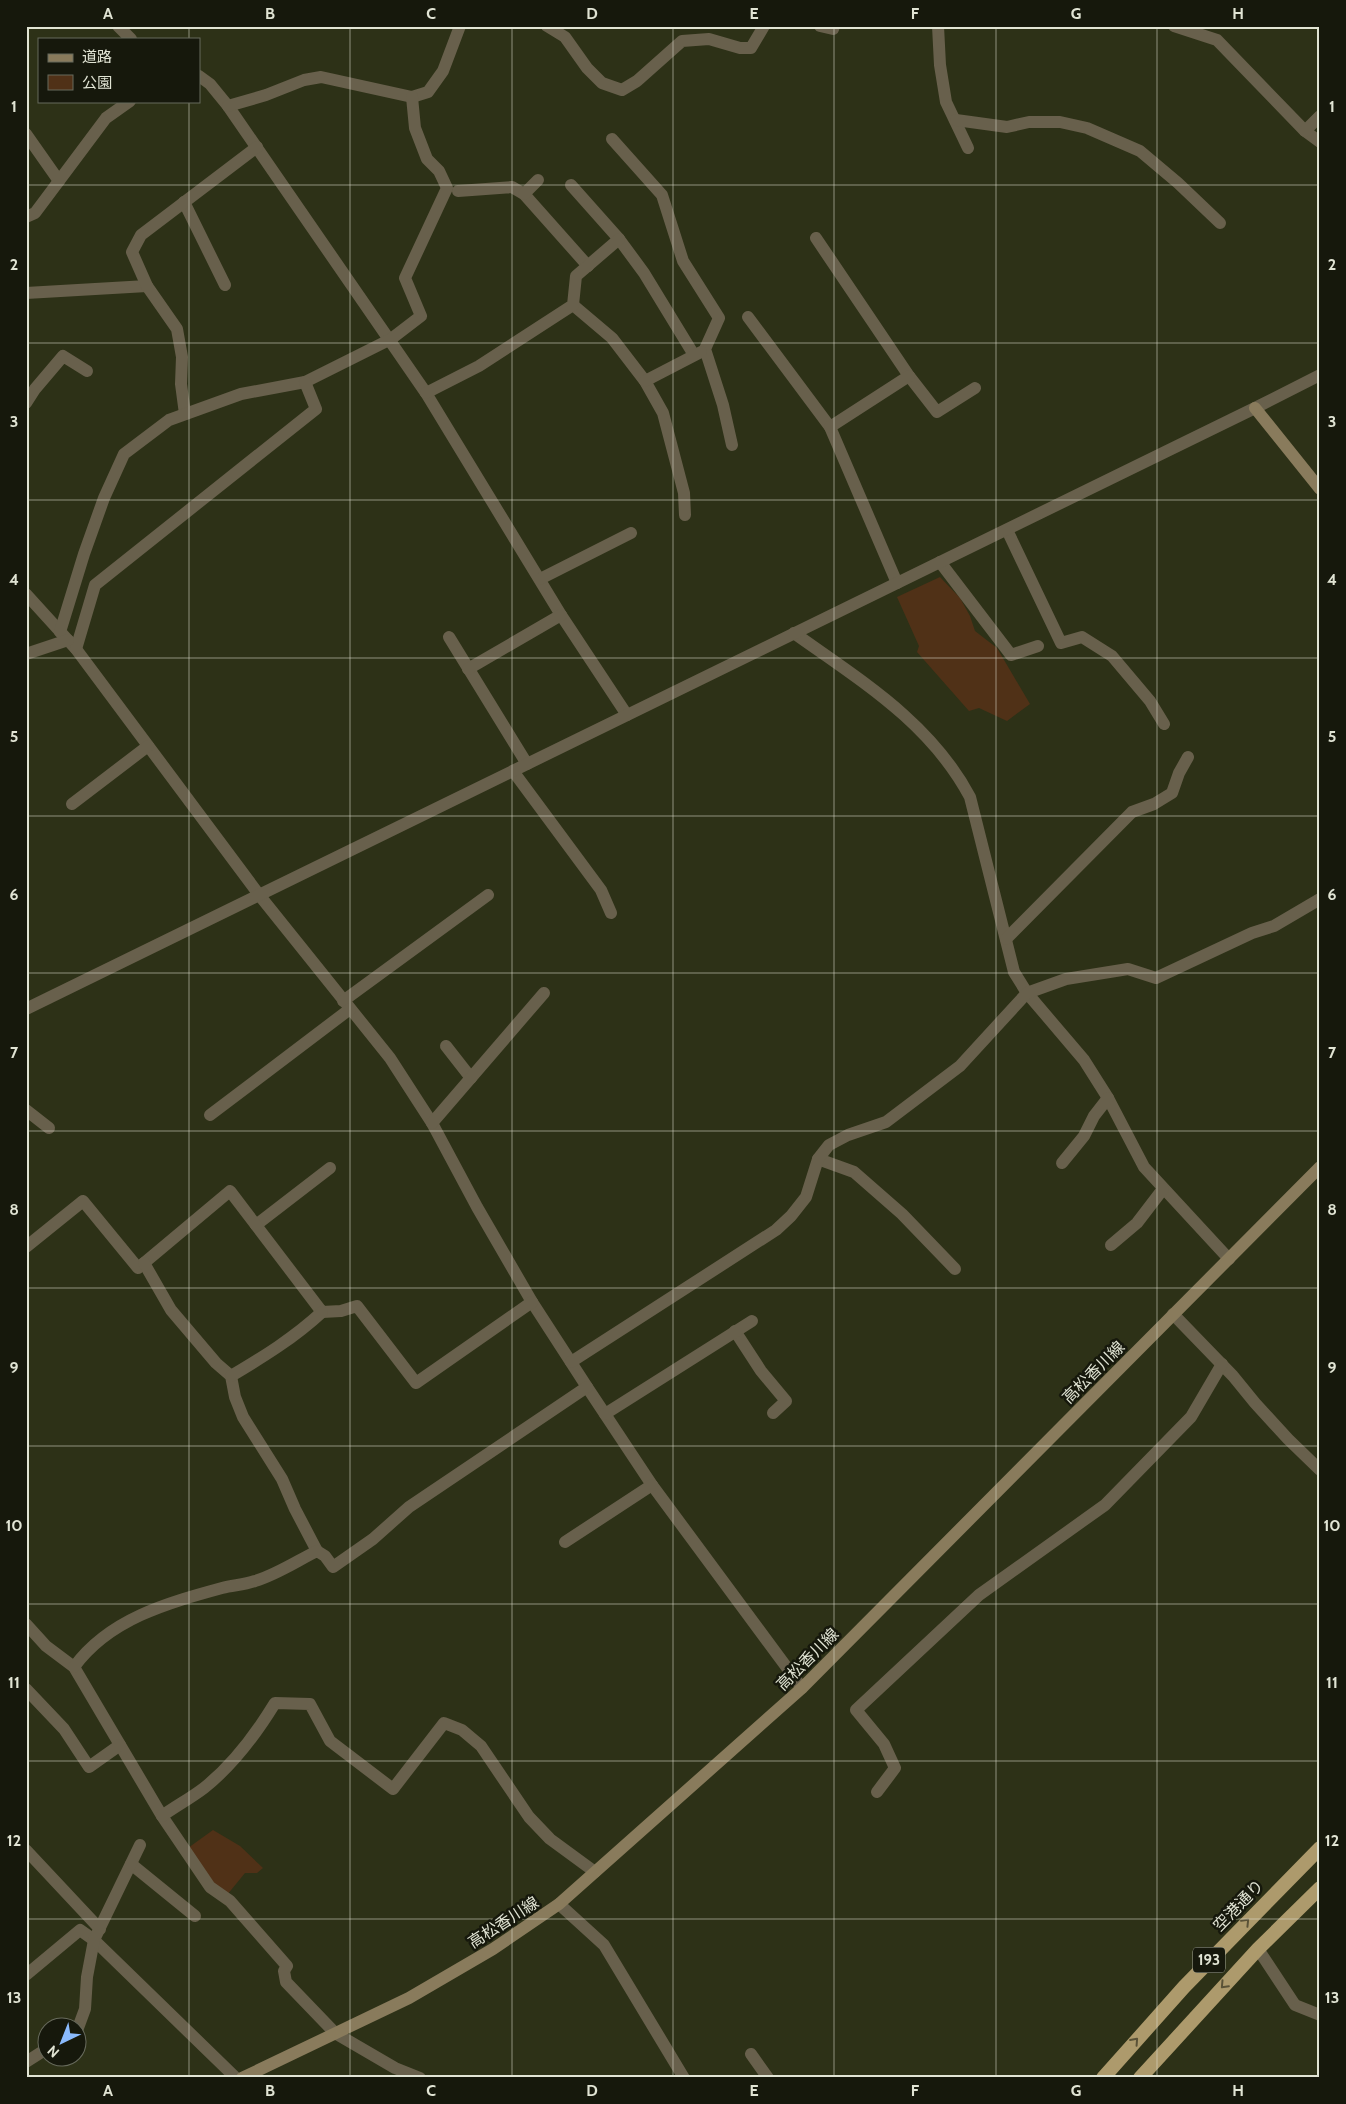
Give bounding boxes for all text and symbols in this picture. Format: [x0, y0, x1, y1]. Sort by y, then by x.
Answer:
text: A [103, 4, 113, 23]
text: B [265, 4, 275, 23]
text: C [426, 4, 436, 23]
text: D [586, 4, 598, 23]
text: E [749, 4, 759, 23]
text: F [911, 4, 920, 23]
text: G [1071, 4, 1081, 23]
text: H [1232, 4, 1244, 23]
legend [38, 38, 200, 102]
text: 道路 [82, 48, 112, 66]
text: 公園 [82, 74, 112, 92]
text: 1 [11, 97, 17, 116]
text: 1 [1329, 97, 1335, 116]
text: 2 [10, 255, 18, 274]
text: 2 [1328, 255, 1336, 274]
text: 3 [10, 412, 18, 431]
text: 3 [1328, 412, 1336, 431]
text: 4 [9, 570, 19, 589]
text: 4 [1327, 570, 1337, 589]
text: 5 [10, 727, 18, 746]
text: 5 [1328, 727, 1336, 746]
text: 6 [10, 885, 19, 904]
text: 6 [1328, 885, 1337, 904]
text: 7 [10, 1043, 19, 1062]
text: 7 [1328, 1043, 1337, 1062]
text: 8 [9, 1200, 19, 1219]
text: 8 [1327, 1200, 1337, 1219]
street label: 高松香川線 [1058, 1337, 1128, 1407]
text: 9 [10, 1358, 19, 1377]
text: 9 [1328, 1358, 1337, 1377]
text: 10 [5, 1516, 23, 1535]
text: 10 [1323, 1516, 1341, 1535]
street label: 高松香川線 [772, 1624, 842, 1694]
text: 11 [8, 1673, 20, 1692]
text: 11 [1326, 1673, 1338, 1692]
text: 12 [7, 1831, 21, 1850]
text: 12 [1325, 1831, 1339, 1850]
street label: 空港通り [1209, 1876, 1267, 1935]
street label: 高松香川線 [465, 1893, 542, 1952]
one-way arrow [1240, 1918, 1249, 1927]
road number: 193 [1193, 1948, 1225, 1972]
one-way arrow [1221, 1979, 1230, 1988]
text: 13 [7, 1988, 21, 2007]
text: 13 [1325, 1988, 1339, 2007]
north arrow [38, 2016, 88, 2066]
one-way arrow [1130, 2038, 1139, 2047]
text: N [43, 2042, 63, 2061]
text: A [103, 2081, 113, 2100]
text: B [265, 2081, 275, 2100]
text: C [426, 2081, 436, 2100]
text: D [586, 2081, 598, 2100]
text: E [749, 2081, 759, 2100]
text: F [911, 2081, 920, 2100]
text: G [1071, 2081, 1081, 2100]
text: H [1232, 2081, 1244, 2100]

